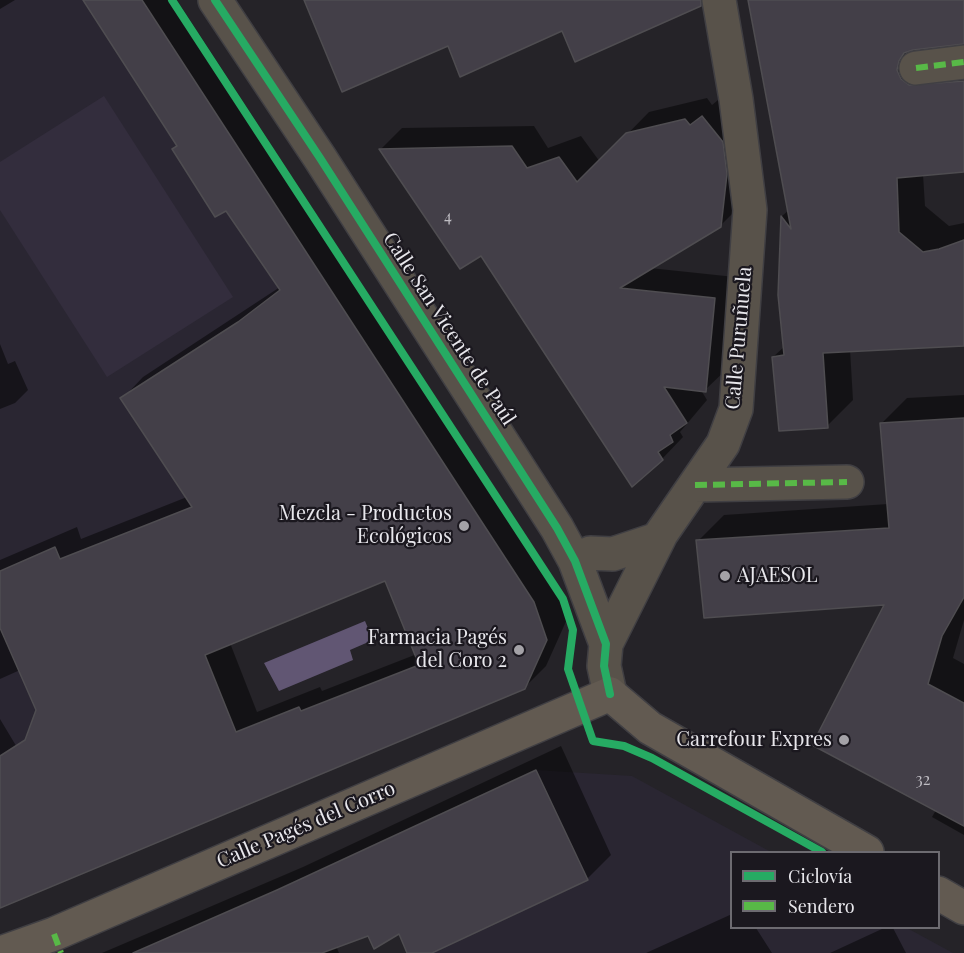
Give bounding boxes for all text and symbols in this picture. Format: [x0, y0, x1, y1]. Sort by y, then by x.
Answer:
house number: 4 [444, 207, 452, 227]
street label: Calle San Vicente de Paúl [378, 228, 520, 430]
street label: Calle Puruñuela [721, 266, 757, 410]
place label: Mezcla - Productos Ecológicos [279, 502, 452, 549]
marker: Mezcla - Productos Ecológicos [457, 519, 471, 533]
place label: AJAESOL [737, 564, 818, 588]
marker: AJAESOL [718, 569, 732, 583]
place label: Farmacia Pagés del Coro 2 [368, 626, 507, 673]
marker: Farmacia Pagés del Coro 2 [512, 643, 526, 657]
place label: Carrefour Expres [676, 728, 832, 752]
marker: Carrefour Expres [837, 733, 851, 747]
house number: 32 [916, 770, 930, 790]
street label: Calle Pagés del Corro [213, 777, 399, 873]
legend [730, 851, 940, 929]
text: Ciclovía [788, 864, 852, 888]
text: Sendero [788, 894, 855, 918]

